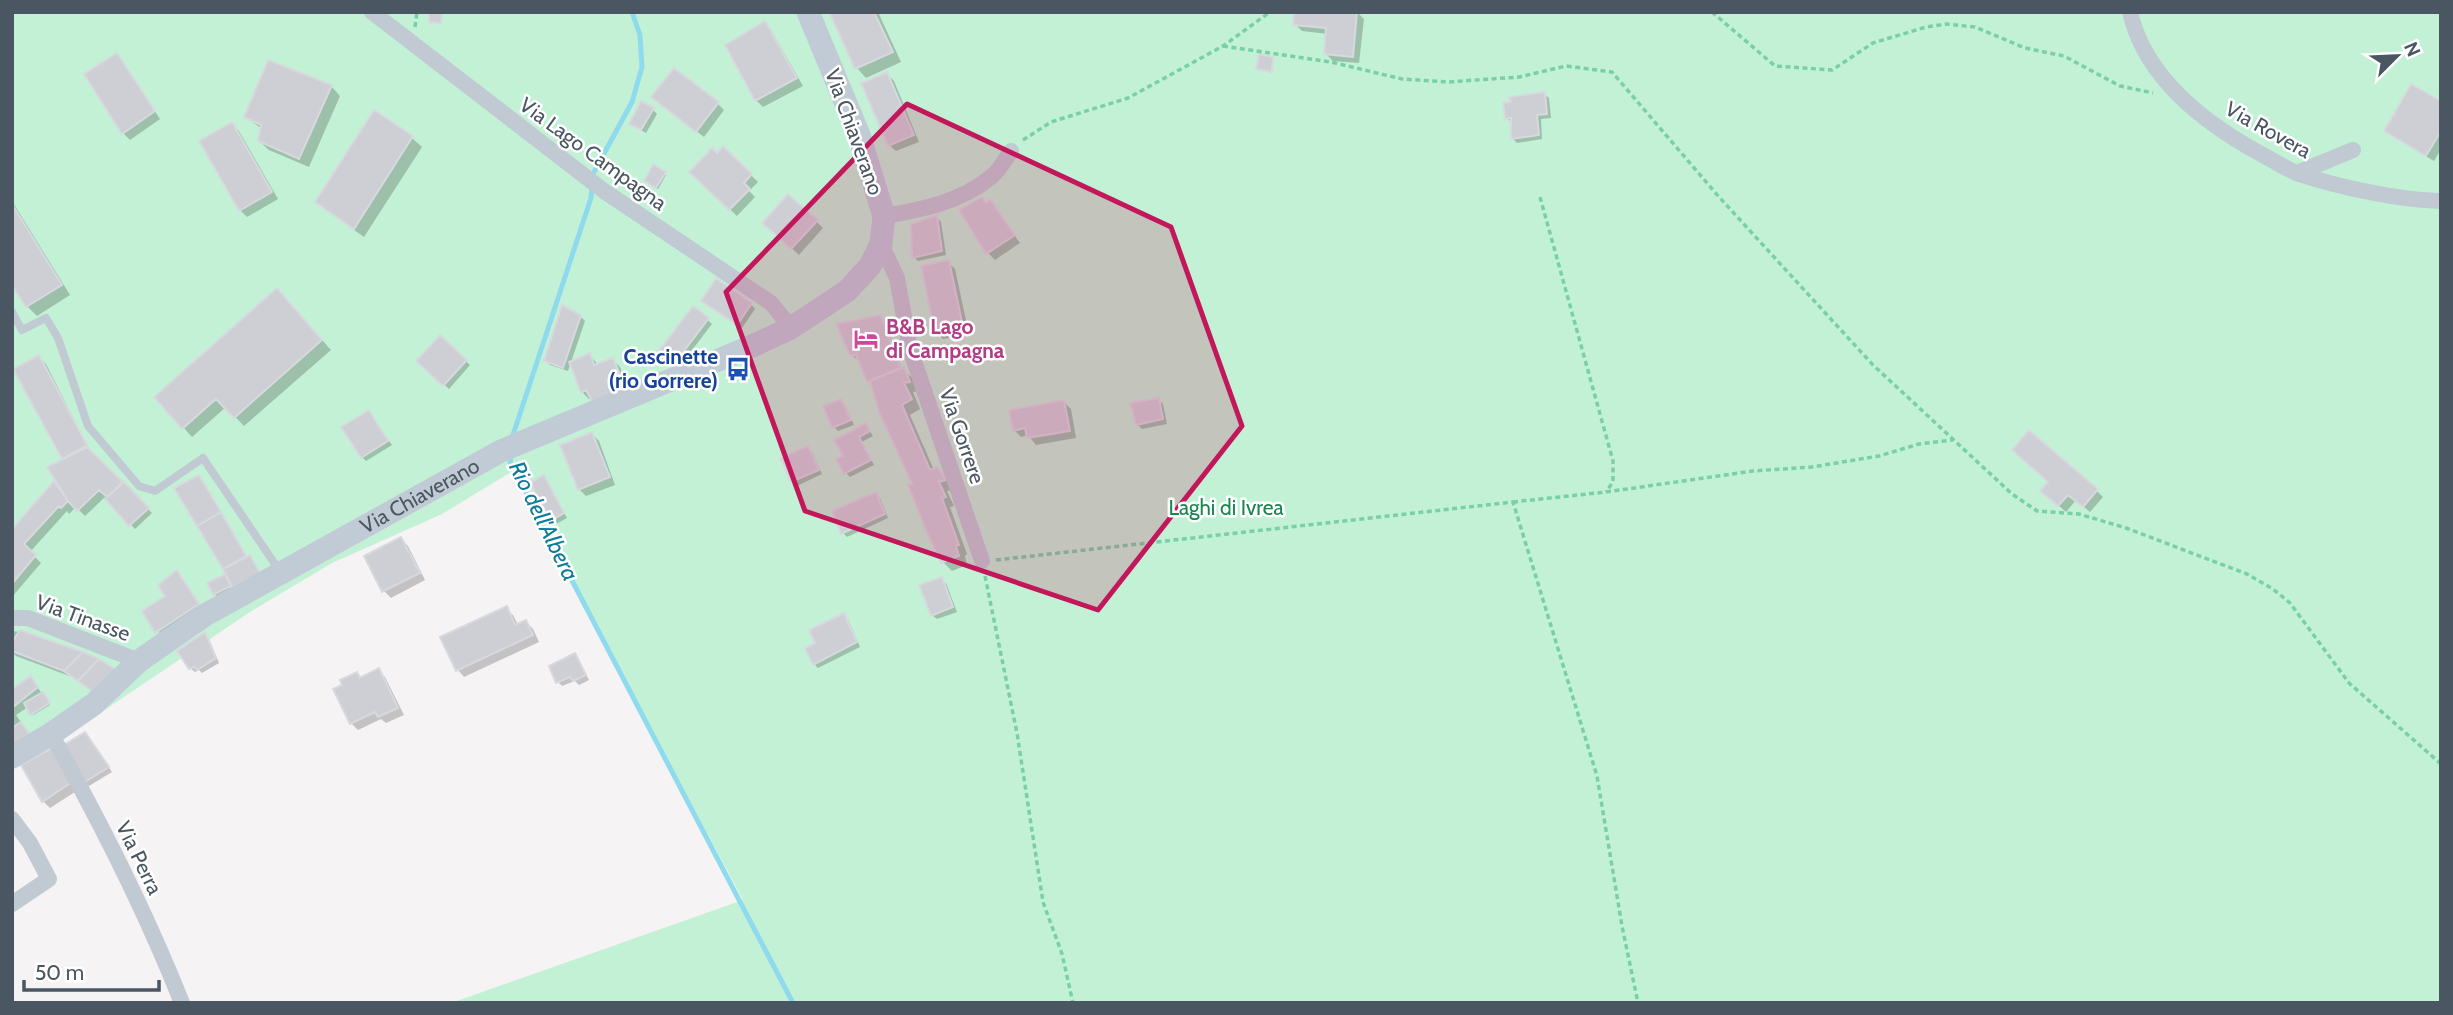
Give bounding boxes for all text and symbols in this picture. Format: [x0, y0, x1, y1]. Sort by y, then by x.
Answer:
north arrow [2362, 21, 2432, 91]
text: N [2399, 38, 2425, 60]
street label: Via Chiaverano [820, 65, 889, 198]
street label: Via Lago Campagna [515, 92, 672, 215]
street label: Via Rovera [2221, 96, 2315, 163]
place label: B&B Lago di Campagna [886, 314, 1005, 363]
hotel icon: B&B Lago di Campagna [852, 325, 880, 353]
place label: Cascinette (rio Gorrere) [609, 344, 718, 393]
bus stop icon: Cascinette (rio Gorrere) [724, 355, 752, 383]
street label: Via Gorrere [934, 385, 991, 487]
street label: Via Chiaverano [356, 453, 484, 539]
water label: Rio dell'Albera [503, 457, 585, 585]
park label: Laghi di Ivrea [1168, 495, 1284, 520]
street label: Via Tinasse [33, 589, 134, 646]
street label: Via Perra [111, 817, 168, 899]
scale bar [24, 948, 159, 992]
text: 50 m [35, 960, 84, 985]

